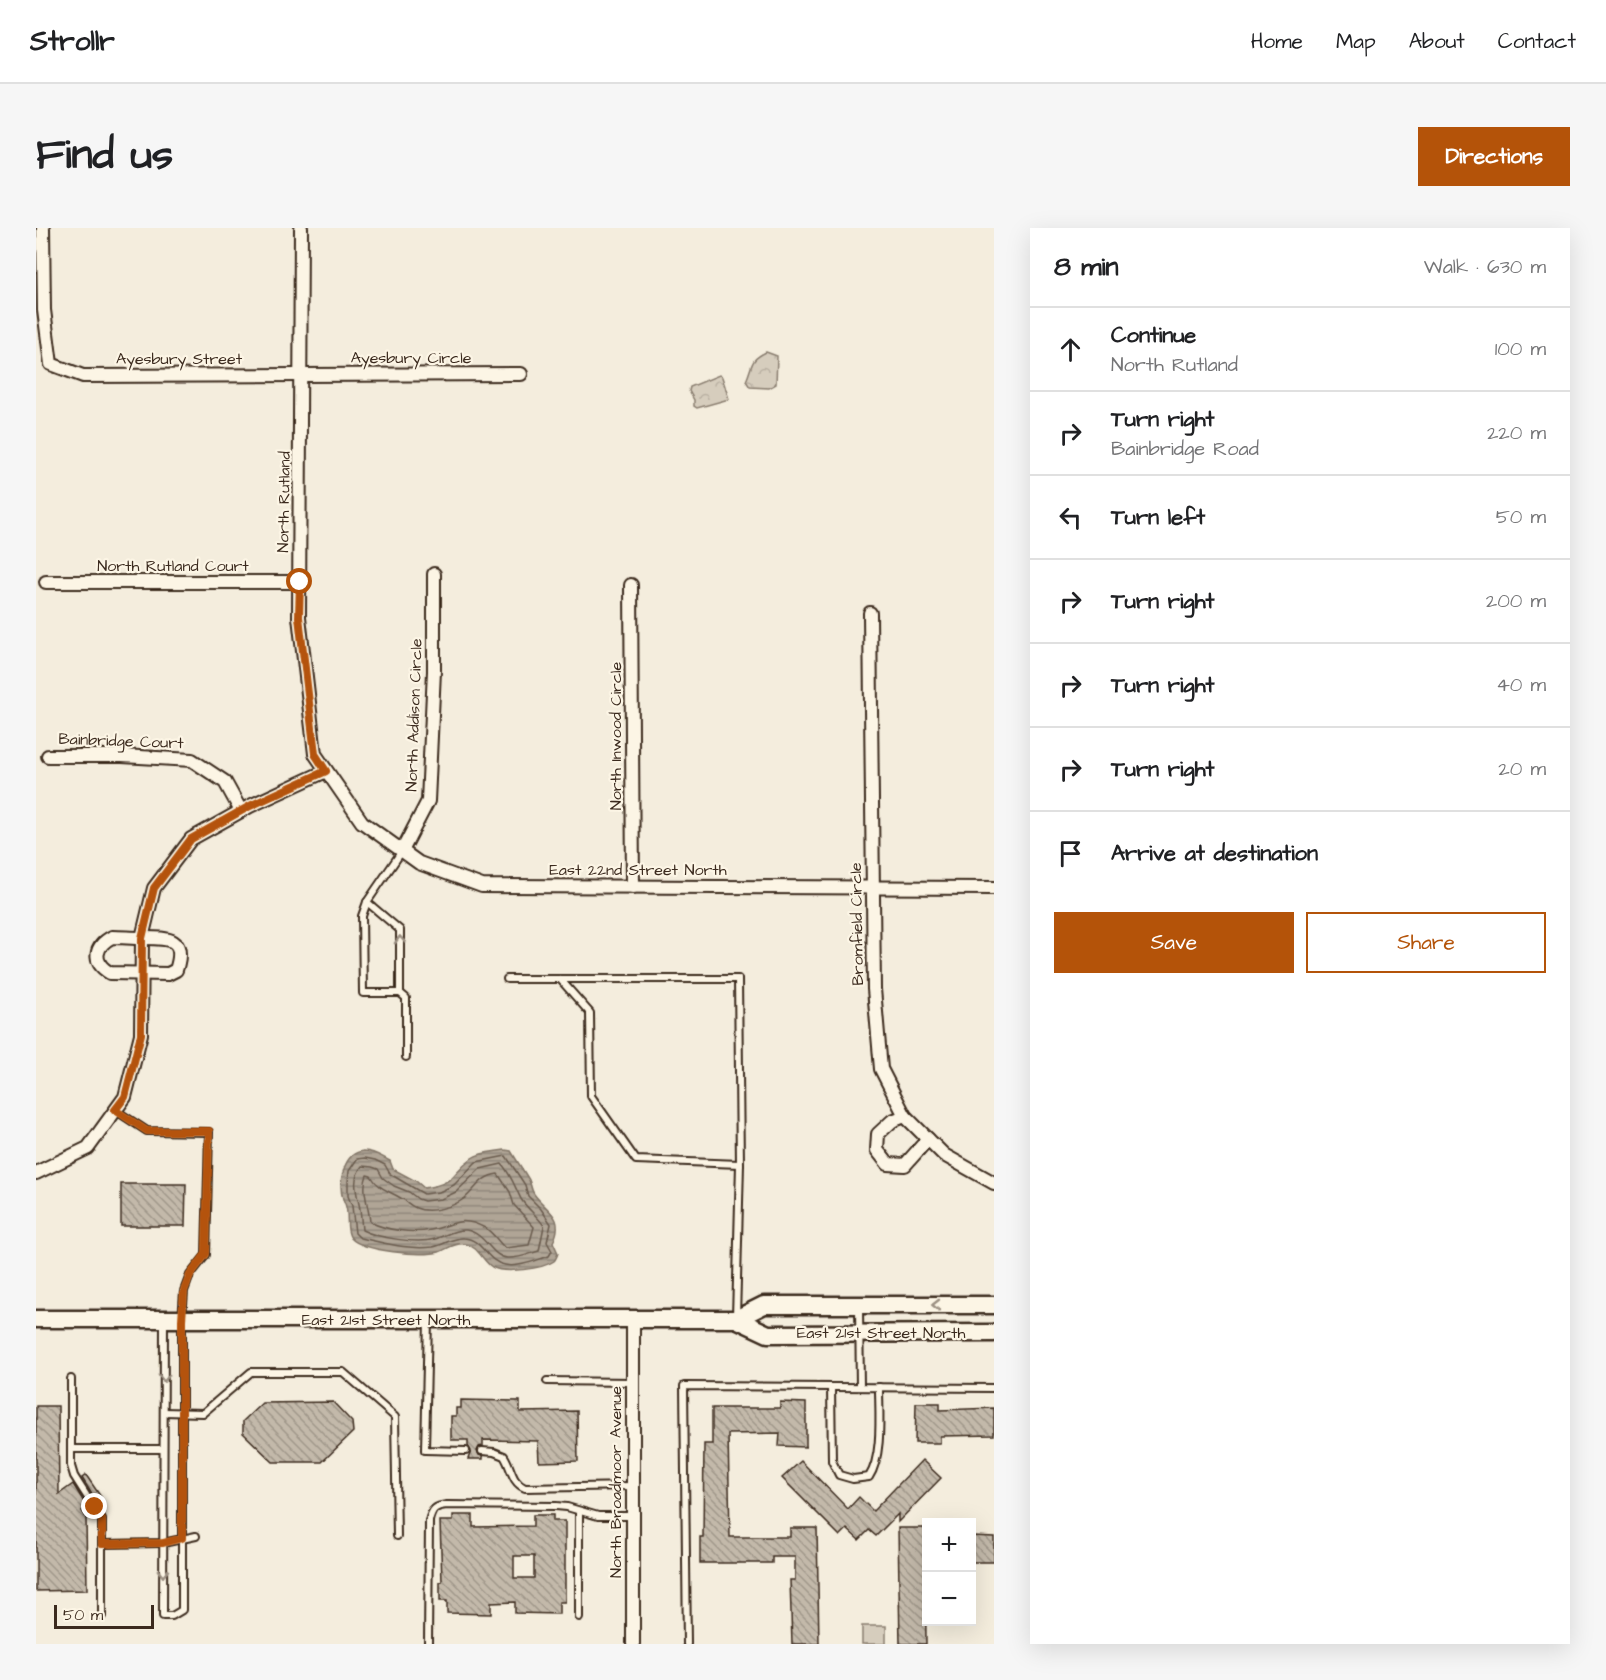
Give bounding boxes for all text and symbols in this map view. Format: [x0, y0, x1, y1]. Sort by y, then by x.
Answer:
text: Strollr [30, 22, 115, 61]
text: Home [1251, 27, 1303, 56]
text: Map [1336, 27, 1376, 56]
text: About [1409, 27, 1465, 56]
text: Contact [1498, 27, 1576, 56]
text: Find us [36, 127, 173, 185]
button: Directions [1418, 127, 1570, 186]
text: 8 min [1054, 249, 1118, 285]
text: Walk · 630 m [1424, 253, 1546, 281]
text: Continue [1111, 320, 1196, 351]
icon: ahead [1054, 333, 1087, 366]
text: 100 m [1495, 335, 1546, 363]
street label: Ayesbury Circle [351, 347, 472, 370]
street label: Ayesbury Street [116, 348, 243, 371]
text: North Rutland [1111, 351, 1238, 379]
text: Turn right [1111, 404, 1214, 435]
icon: right [1054, 417, 1087, 450]
text: 220 m [1487, 419, 1546, 447]
text: Bainbridge Road [1111, 435, 1259, 463]
street label: North Rutland [272, 451, 296, 553]
icon: left [1054, 501, 1087, 534]
text: Turn left [1111, 502, 1205, 533]
text: 50 m [1496, 503, 1546, 531]
street label: North Rutland Court [97, 555, 249, 577]
route start [286, 568, 312, 594]
icon: right [1054, 585, 1087, 618]
text: Turn right [1111, 586, 1214, 617]
text: 200 m [1486, 587, 1546, 615]
street label: North Addison Circle [400, 638, 428, 792]
street label: North Inwood Circle [605, 661, 627, 810]
icon: right [1054, 669, 1087, 702]
text: Turn right [1111, 670, 1214, 701]
text: 40 m [1496, 671, 1546, 699]
street label: Bainbridge Court [58, 728, 185, 755]
icon: right [1054, 753, 1087, 786]
text: Turn right [1111, 754, 1214, 785]
text: 20 m [1498, 755, 1546, 783]
icon: arrive [1054, 837, 1087, 870]
text: Arrive at destination [1111, 838, 1318, 869]
street label: East 22nd Street North [549, 859, 727, 881]
street label: Bromfield Circle [845, 862, 869, 986]
button: Save [1054, 912, 1294, 973]
button: Share [1306, 912, 1546, 973]
one-way arrow [394, 935, 406, 944]
one-way arrow [931, 1299, 940, 1311]
street label: East 21st Street North [302, 1309, 470, 1331]
street label: East 21st Street North [797, 1322, 965, 1344]
one-way arrow [158, 1374, 170, 1383]
street label: North Broadmoor Avenue [605, 1386, 627, 1578]
route end [81, 1493, 107, 1519]
map controls [922, 1518, 976, 1626]
button: + [922, 1518, 976, 1572]
one-way arrow [157, 1569, 169, 1578]
button: − [922, 1572, 976, 1626]
scale bar [54, 1602, 154, 1630]
text: 50 m [63, 1604, 103, 1626]

